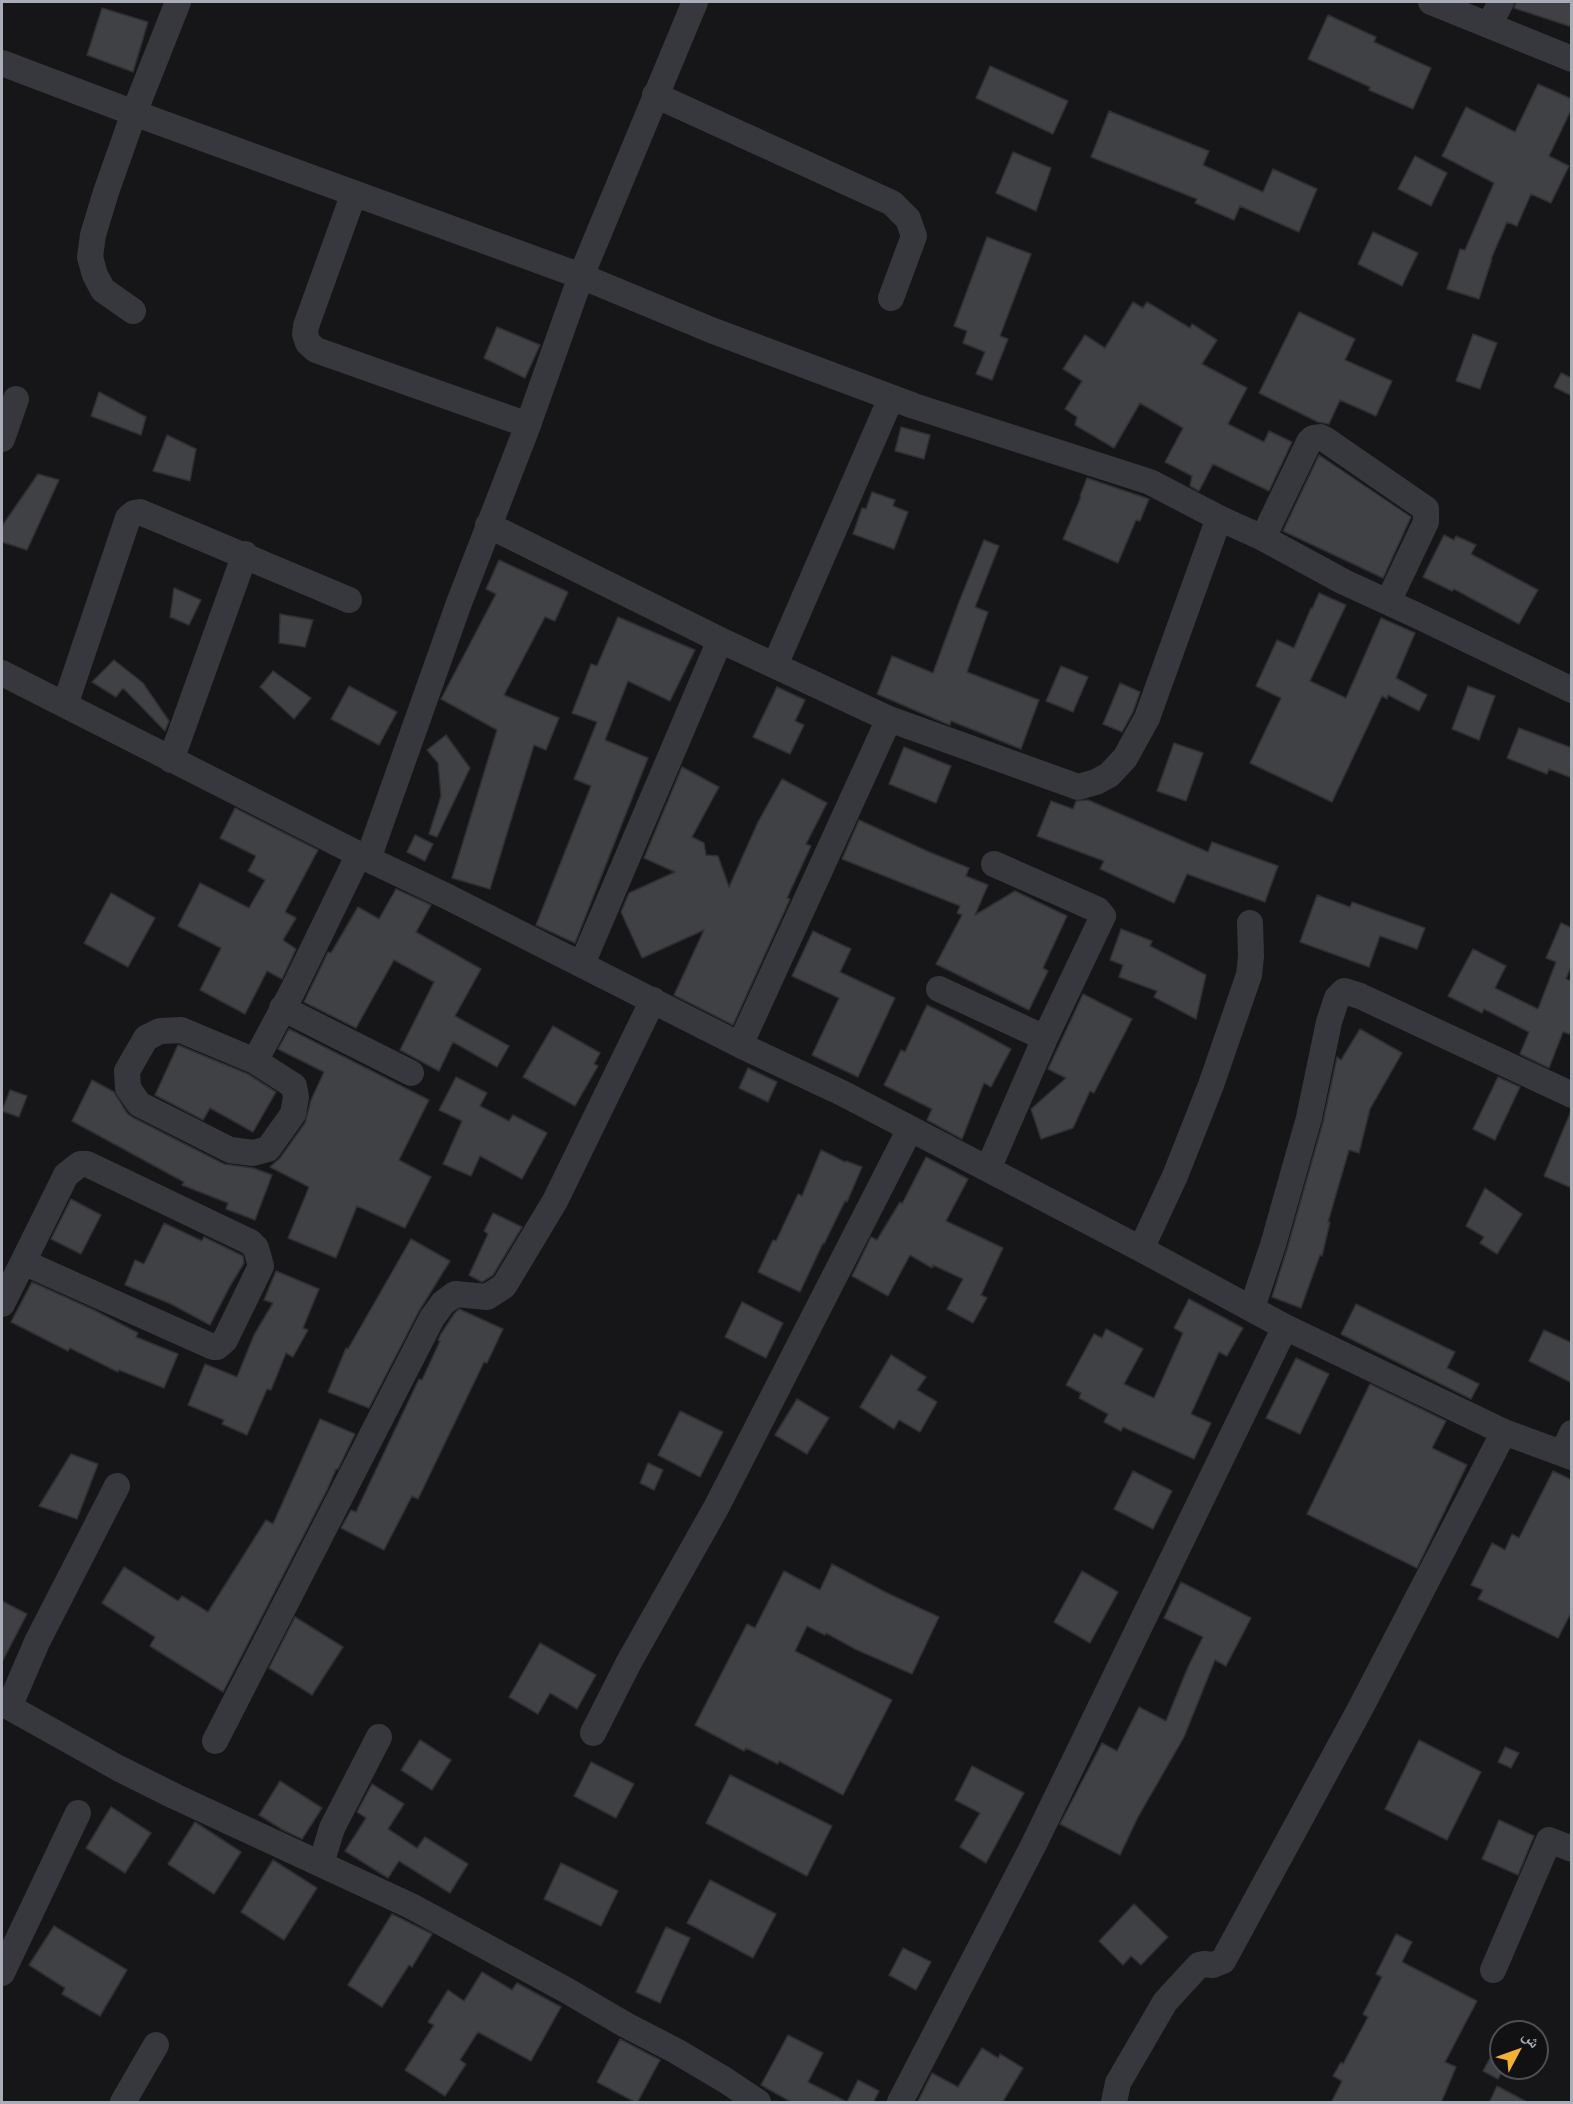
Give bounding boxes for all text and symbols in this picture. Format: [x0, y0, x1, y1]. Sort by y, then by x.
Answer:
north arrow [1489, 2020, 1549, 2080]
text: ش [1519, 2027, 1544, 2052]

